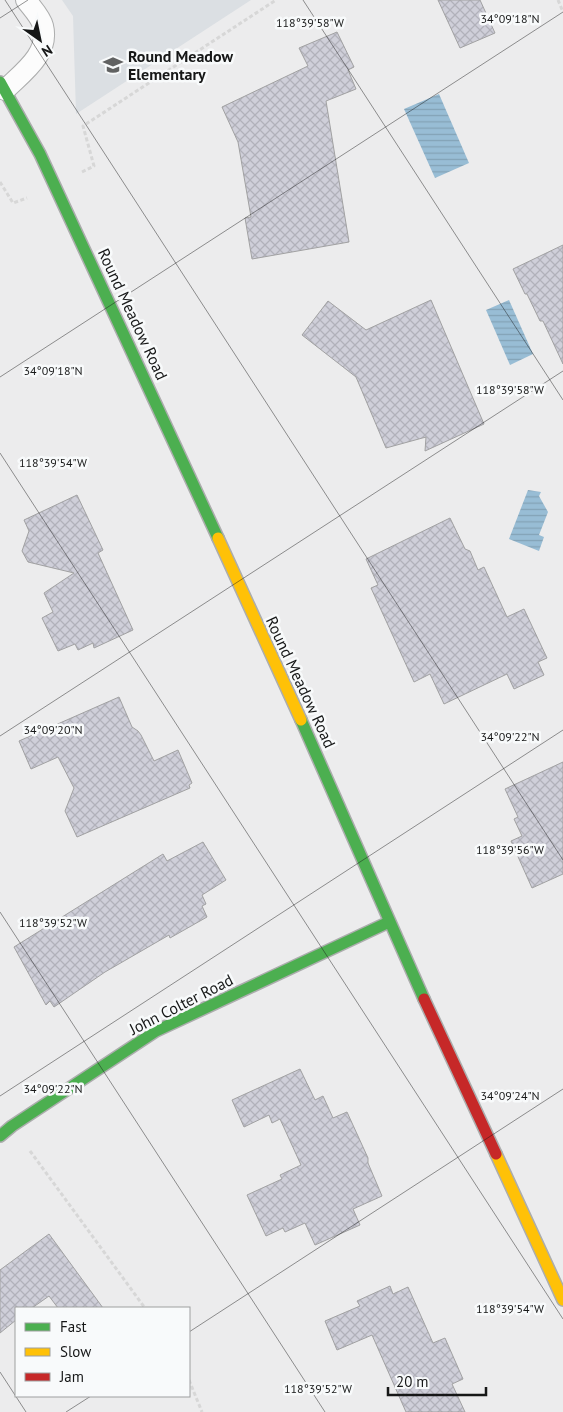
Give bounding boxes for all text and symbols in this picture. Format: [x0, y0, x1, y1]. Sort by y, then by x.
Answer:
text: 34°09'18"N [480, 11, 540, 26]
north arrow [15, 15, 65, 65]
text: 118°39'58"W [276, 15, 344, 30]
text: N [38, 41, 56, 61]
place label: Round Meadow Elementary [128, 46, 233, 84]
school or university icon: Round Meadow Elementary [102, 54, 124, 76]
street label: Round Meadow Road [94, 245, 172, 383]
text: 34°09'18"N [23, 363, 83, 378]
text: 118°39'58"W [476, 382, 544, 397]
text: 118°39'54"W [19, 455, 87, 470]
street label: Round Meadow Road [262, 613, 340, 751]
text: 34°09'20"N [23, 722, 83, 737]
text: 34°09'22"N [480, 729, 540, 744]
text: 118°39'56"W [476, 842, 544, 857]
text: 118°39'52"W [19, 915, 87, 930]
street label: John Colter Road [125, 969, 236, 1039]
text: 34°09'22"N [23, 1081, 83, 1096]
text: 34°09'24"N [480, 1088, 540, 1103]
text: 118°39'54"W [476, 1301, 544, 1316]
legend [15, 1307, 190, 1397]
text: Fast [60, 1317, 87, 1336]
text: Slow [60, 1342, 91, 1361]
scale bar [388, 1364, 486, 1396]
text: Jam [59, 1367, 84, 1386]
text: 20 m [396, 1372, 429, 1391]
text: 118°39'52"W [284, 1381, 352, 1396]

